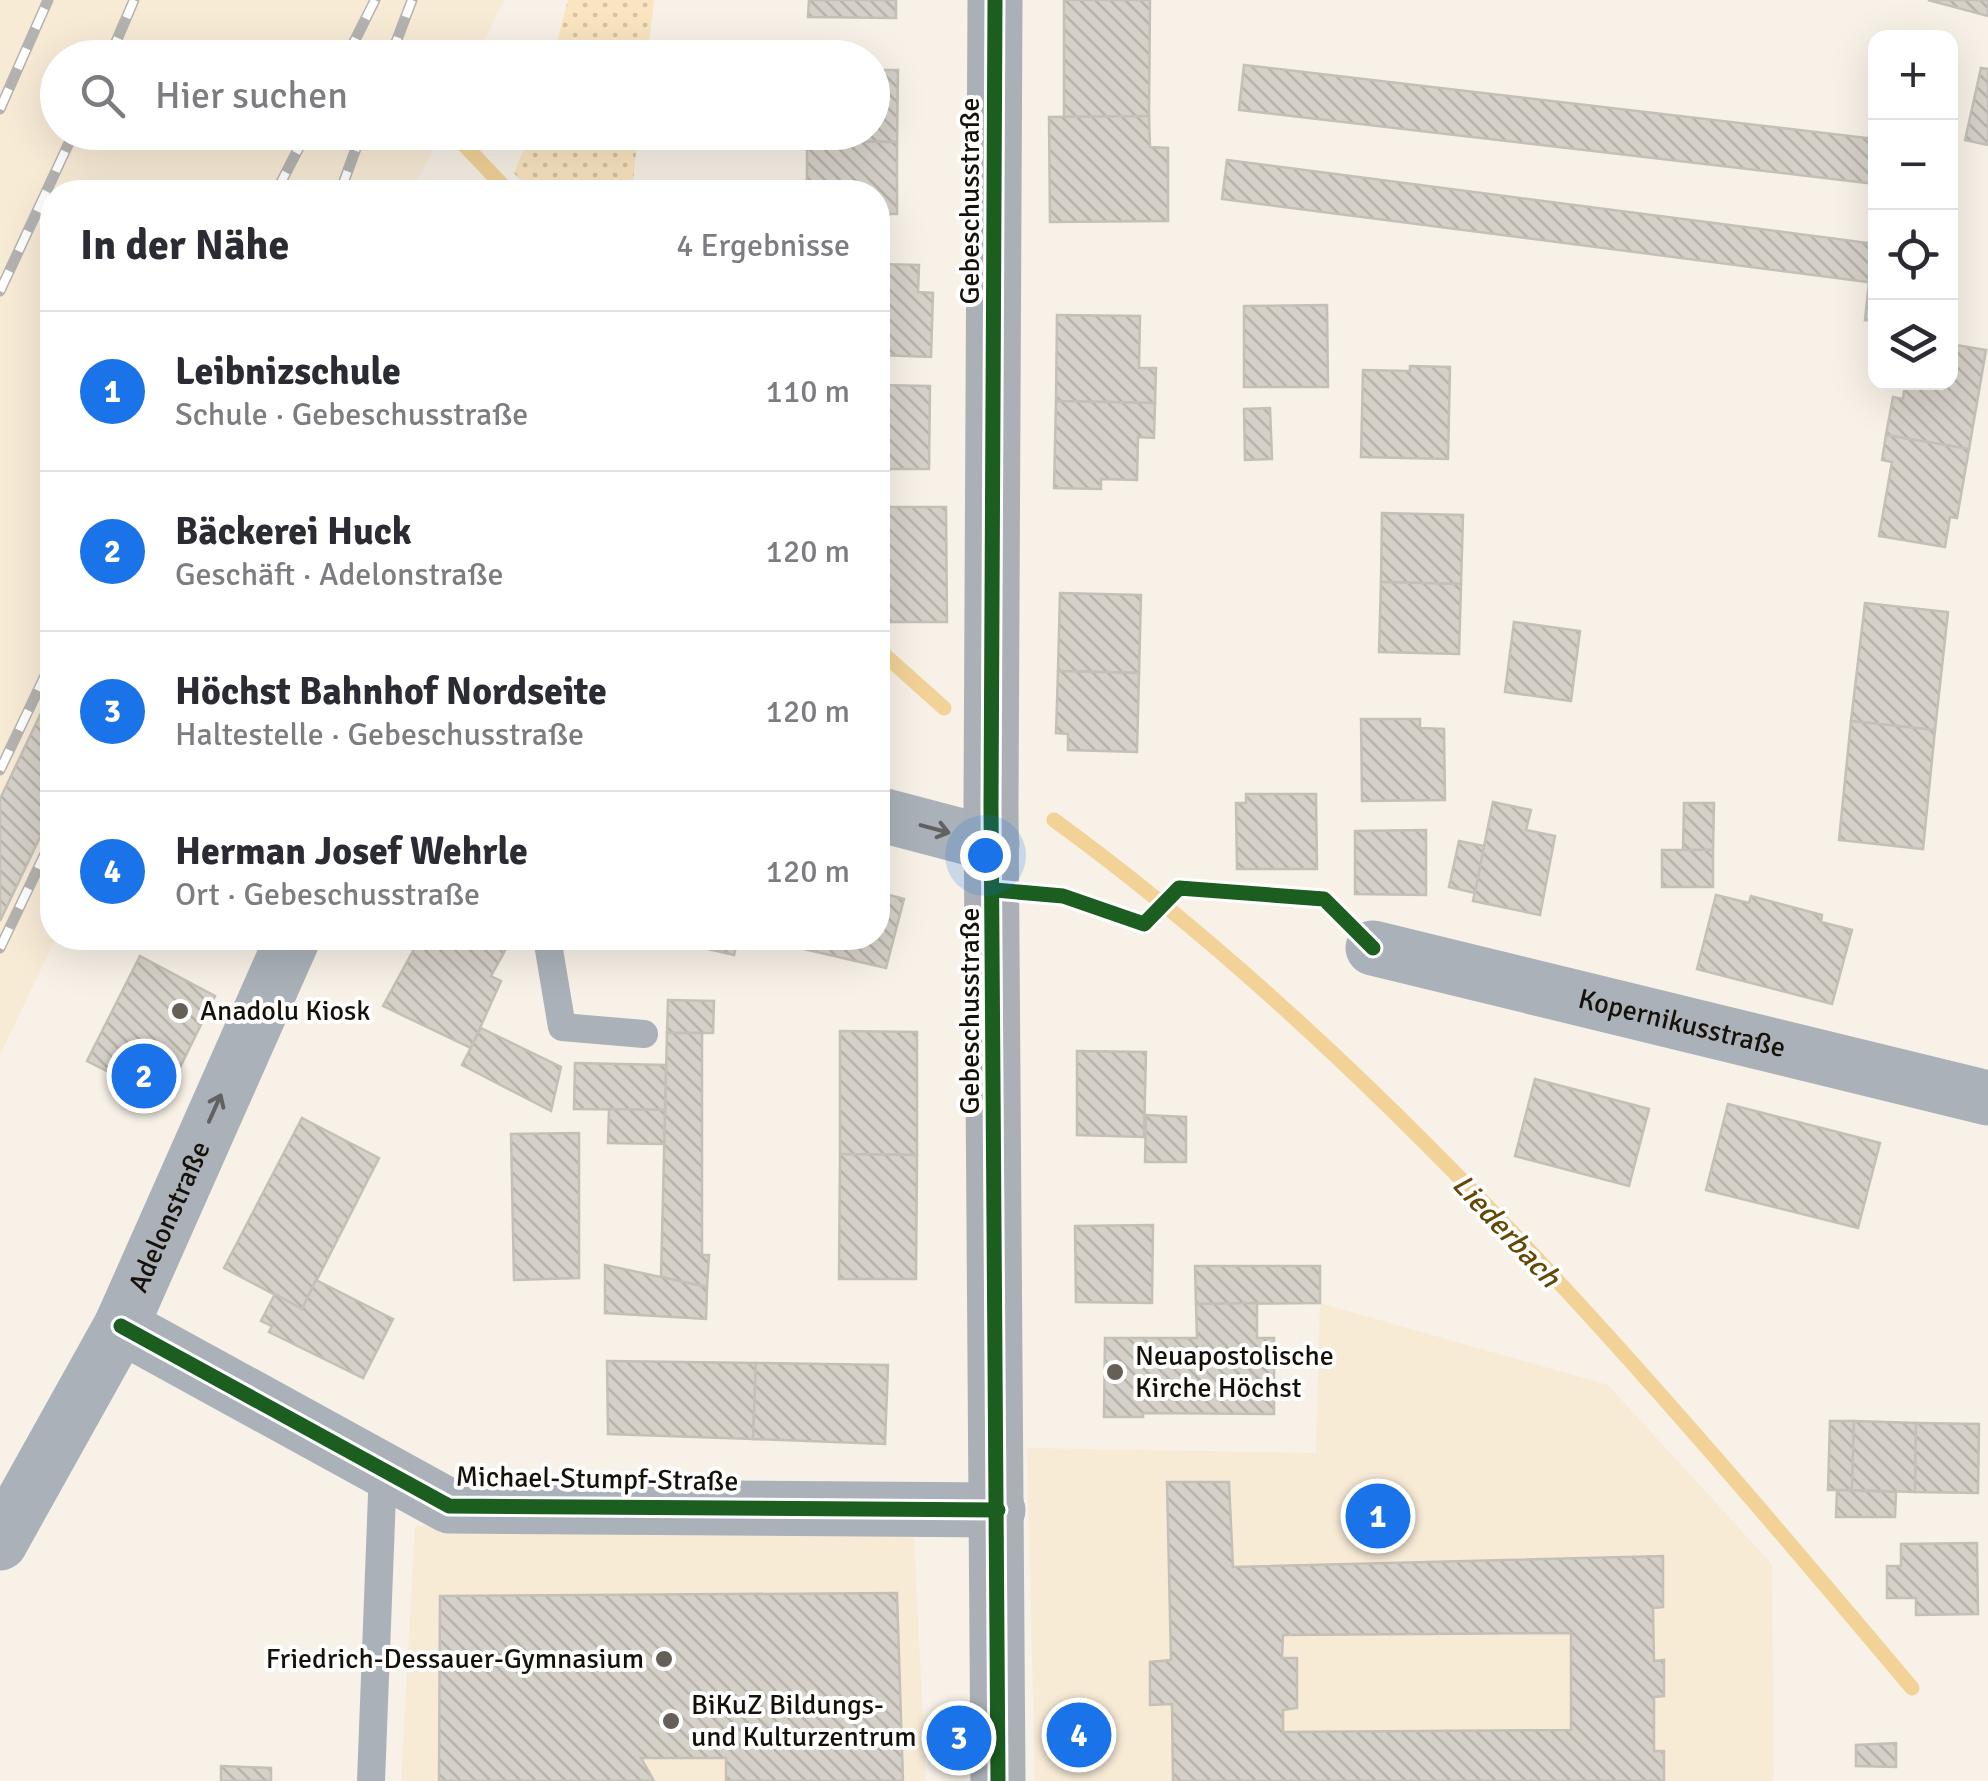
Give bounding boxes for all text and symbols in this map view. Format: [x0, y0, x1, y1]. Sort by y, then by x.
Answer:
map controls [1868, 30, 1958, 390]
button: + [1868, 30, 1958, 120]
search box [40, 40, 890, 150]
icon: search [75, 68, 130, 123]
text: Hier suchen [155, 72, 348, 119]
street label: Gebeschusstraße [953, 98, 987, 304]
button: − [1868, 120, 1958, 210]
button: locate [1868, 210, 1958, 300]
text: In der Nähe [80, 220, 289, 271]
text: 4 Ergebnisse [676, 226, 850, 265]
button: layers [1868, 300, 1958, 390]
text: Leibnizschule [175, 348, 401, 395]
text: 1 [104, 372, 121, 411]
text: 110 m [766, 372, 850, 411]
text: Schule · Gebeschusstraße [175, 395, 528, 434]
text: Bäckerei Huck [175, 508, 412, 555]
text: 2 [104, 532, 121, 571]
text: 120 m [766, 532, 850, 571]
text: Geschäft · Adelonstraße [175, 555, 504, 594]
text: Höchst Bahnhof Nordseite [175, 668, 607, 715]
text: 3 [104, 692, 121, 731]
text: 120 m [766, 692, 850, 731]
text: Haltestelle · Gebeschusstraße [175, 715, 584, 754]
one-way arrow [919, 821, 950, 840]
text: Herman Josef Wehrle [175, 828, 528, 875]
your location [960, 830, 1011, 881]
text: 4 [104, 852, 121, 891]
text: 120 m [766, 852, 850, 891]
text: Ort · Gebeschusstraße [175, 875, 480, 914]
street label: Gebeschusstraße [953, 908, 987, 1114]
street label: Kopernikusstraße [1575, 982, 1789, 1065]
place label: Anadolu Kiosk [200, 994, 370, 1028]
marker: Anadolu Kiosk [169, 1000, 191, 1022]
pin: 2 [112, 1038, 176, 1114]
one-way arrow [207, 1094, 226, 1124]
street label: Adelonstraße [121, 1136, 218, 1297]
water label: Liederbach [1444, 1167, 1568, 1296]
place label: Neuapostolische Kirche Höchst [1135, 1339, 1334, 1405]
marker: Neuapostolische Kirche Höchst [1104, 1361, 1126, 1383]
street label: Michael-Stumpf-Straße [455, 1460, 739, 1498]
pin: 1 [1346, 1478, 1410, 1554]
place label: Friedrich-Dessauer-Gymnasium [266, 1642, 644, 1676]
marker: Friedrich-Dessauer-Gymnasium [653, 1648, 675, 1670]
place label: BiKuZ Bildungs- und Kulturzentrum [691, 1688, 917, 1754]
pin: 4 [1046, 1698, 1112, 1772]
pin: 3 [926, 1700, 992, 1776]
marker: BiKuZ Bildungs- und Kulturzentrum [660, 1710, 682, 1732]

